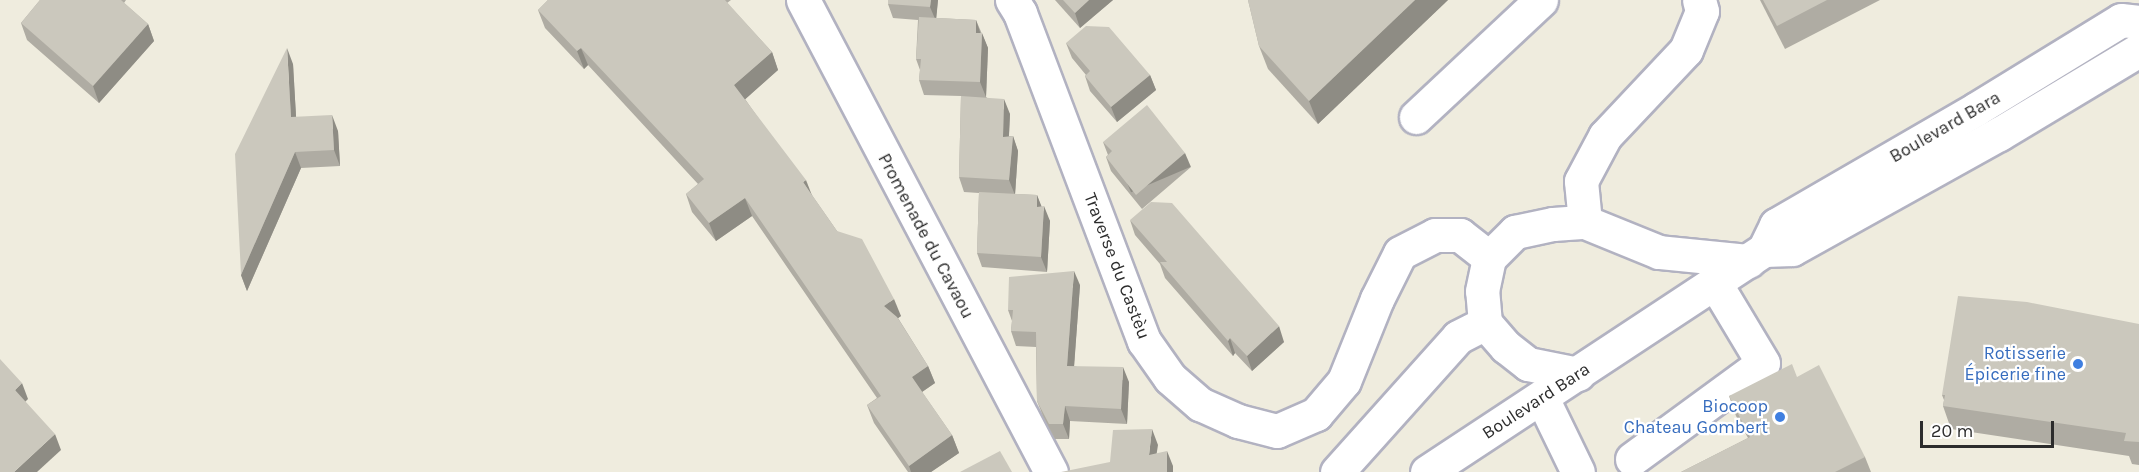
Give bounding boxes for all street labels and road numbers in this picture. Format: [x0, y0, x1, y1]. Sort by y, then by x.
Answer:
street label: Boulevard Bara [1886, 87, 2004, 167]
street label: Promenade du Cavaou [873, 150, 979, 322]
street label: Traverse du Castèu [1079, 190, 1155, 342]
street label: Boulevard Bara [1478, 358, 1594, 444]

